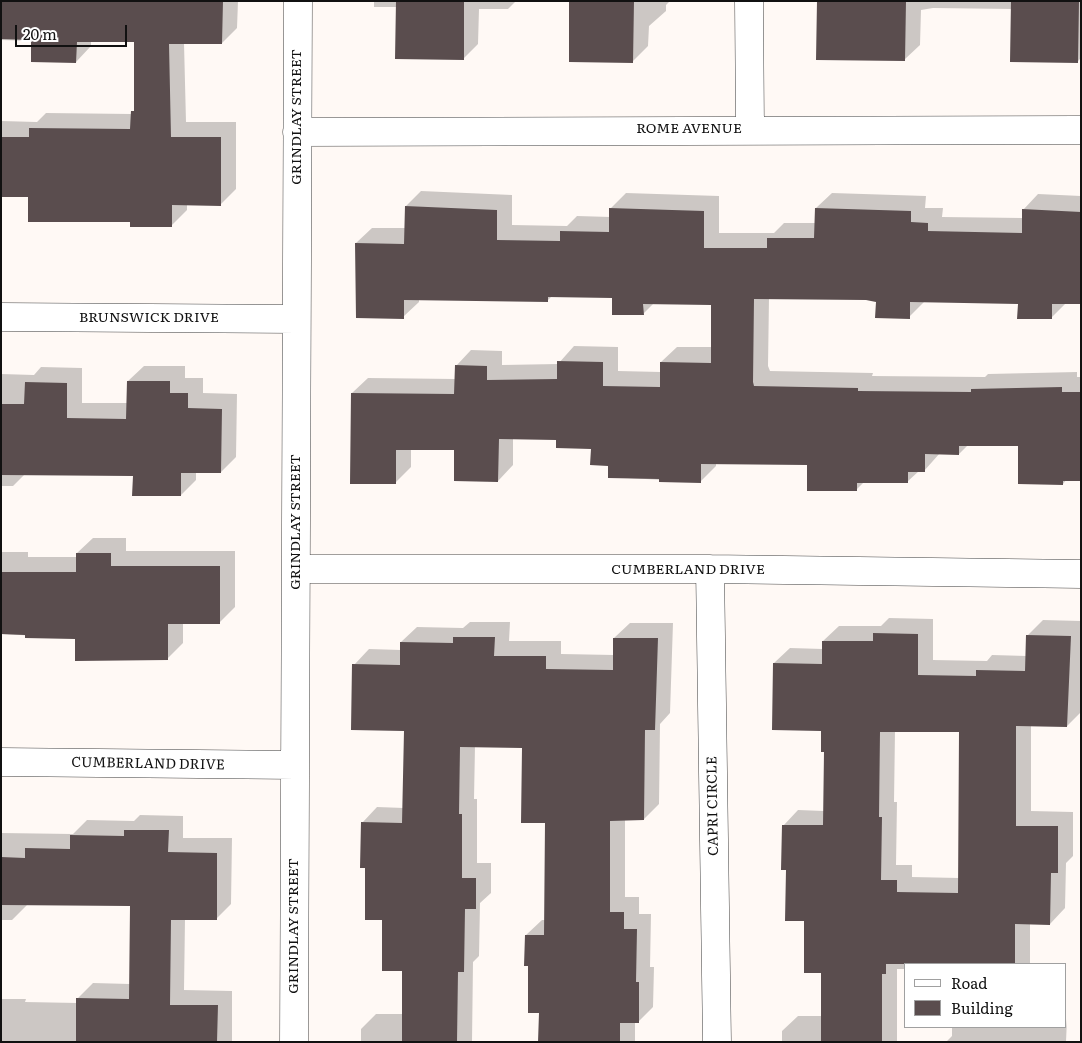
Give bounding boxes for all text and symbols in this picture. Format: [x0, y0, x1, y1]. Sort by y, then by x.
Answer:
scale bar [18, 15, 130, 47]
text: 20 m [23, 22, 57, 45]
street label: GRINDLAY STREET [289, 49, 305, 185]
street label: ROME AVENUE [636, 121, 742, 137]
street label: BRUNSWICK DRIVE [79, 310, 219, 326]
street label: GRINDLAY STREET [288, 454, 304, 590]
street label: CUMBERLAND DRIVE [611, 562, 765, 578]
street label: CUMBERLAND DRIVE [71, 754, 225, 774]
street label: CAPRI CIRCLE [704, 756, 722, 856]
street label: GRINDLAY STREET [286, 858, 302, 994]
legend [904, 963, 1067, 1028]
text: Road [951, 971, 987, 994]
text: Building [951, 996, 1013, 1019]

